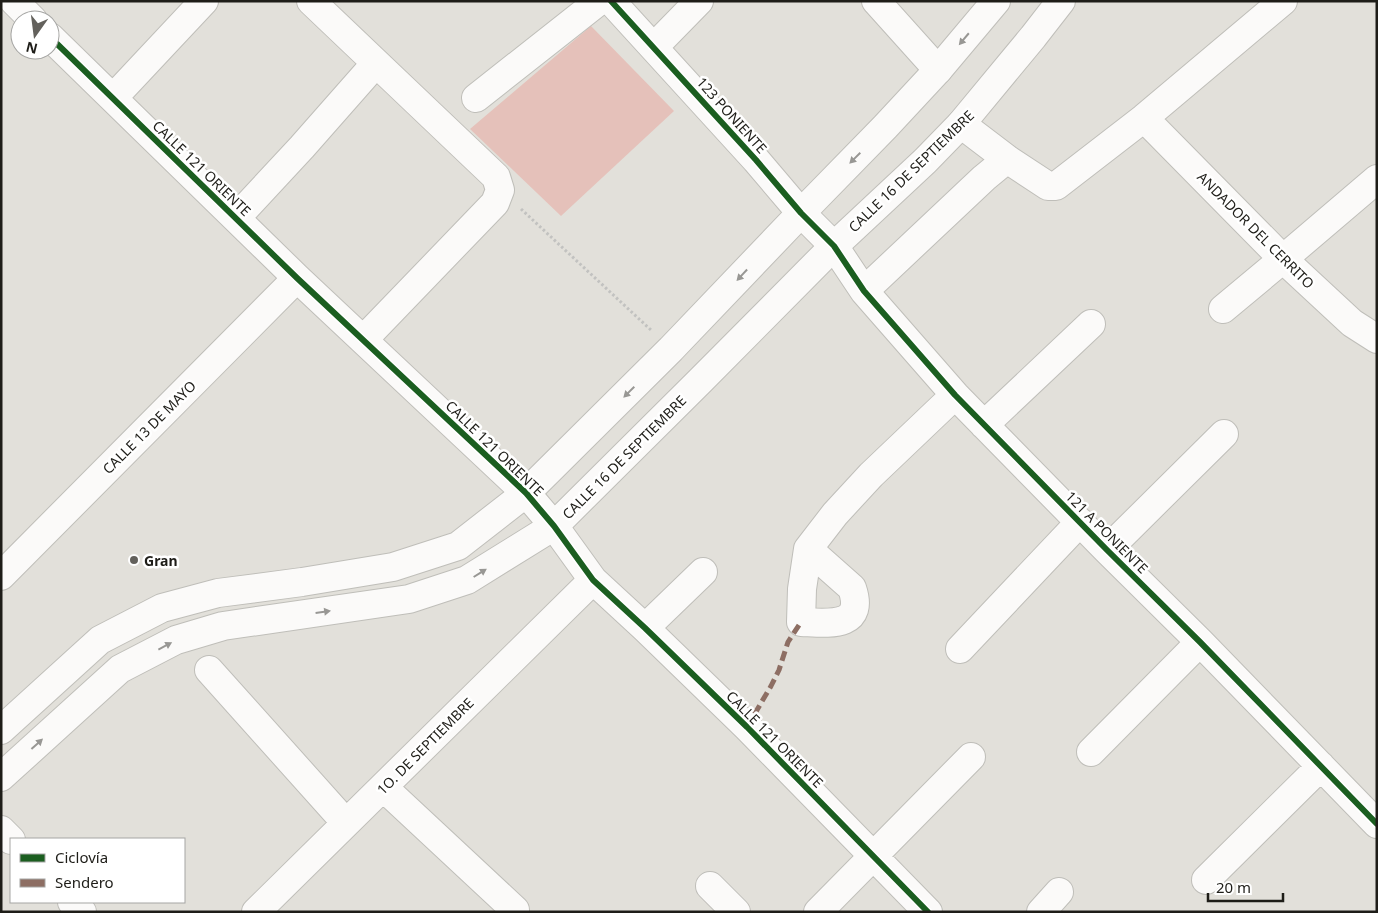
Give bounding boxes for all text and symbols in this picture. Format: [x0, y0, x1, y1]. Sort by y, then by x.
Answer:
north arrow [10, 10, 60, 60]
one-way arrow [959, 32, 970, 45]
text: N [24, 38, 40, 59]
street label: 123 PONIENTE [693, 73, 771, 157]
street label: CALLE 16 DE SEPTIEMBRE [844, 106, 978, 236]
street label: CALLE 121 ORIENTE [149, 116, 255, 220]
one-way arrow [849, 152, 861, 164]
street label: ANDADOR DEL CERRITO [1193, 167, 1319, 293]
one-way arrow [736, 269, 748, 281]
street label: CALLE 13 DE MAYO [98, 376, 200, 478]
one-way arrow [623, 386, 635, 398]
street label: CALLE 16 DE SEPTIEMBRE [558, 391, 690, 523]
street label: CALLE 121 ORIENTE [442, 396, 548, 500]
street label: 121 A PONIENTE [1062, 487, 1152, 577]
place label: Gran [144, 551, 178, 570]
marker: Gran [128, 554, 140, 566]
one-way arrow [473, 568, 486, 577]
one-way arrow [315, 607, 331, 615]
one-way arrow [158, 642, 172, 650]
street label: CALLE 121 ORIENTE [722, 686, 828, 792]
street label: 1O. DE SEPTIEMBRE [372, 693, 478, 799]
one-way arrow [31, 739, 44, 750]
legend [10, 838, 185, 903]
text: Ciclovía [55, 847, 108, 867]
scale bar [1208, 870, 1283, 902]
text: Sendero [55, 872, 114, 892]
text: 20 m [1216, 877, 1251, 897]

